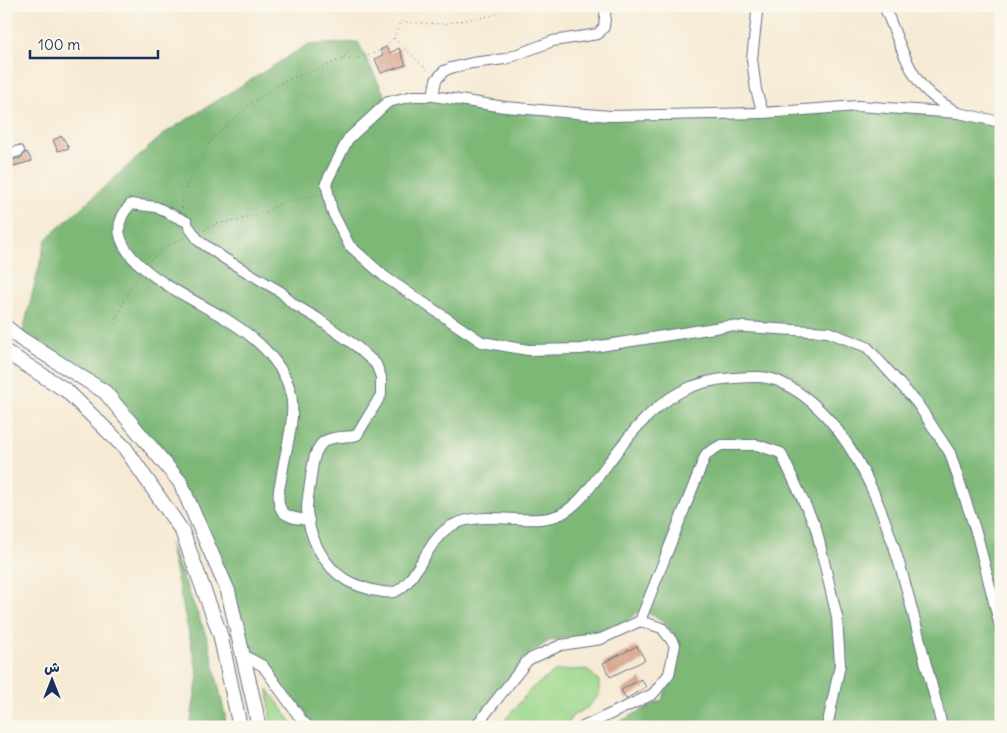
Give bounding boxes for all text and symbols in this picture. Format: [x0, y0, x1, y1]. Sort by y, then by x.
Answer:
scale bar [30, 28, 158, 60]
text: 100 m [38, 35, 80, 54]
north arrow [28, 656, 78, 706]
text: ش [44, 658, 60, 676]

